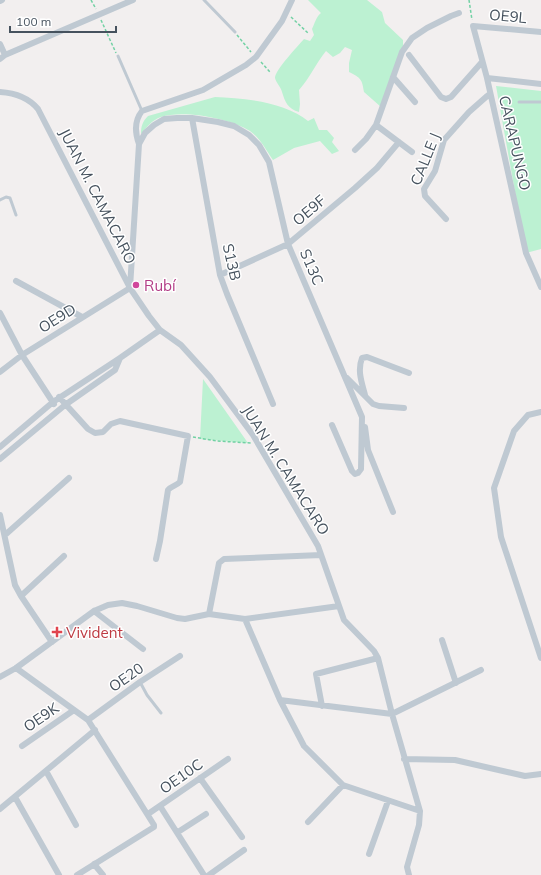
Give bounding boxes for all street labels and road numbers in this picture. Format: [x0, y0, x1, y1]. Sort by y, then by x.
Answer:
street label: OE9L [488, 5, 528, 27]
street label: CARAPUNGO [495, 94, 535, 192]
street label: JUAN M. CAMACARO [56, 125, 140, 267]
street label: CALLE J [406, 130, 444, 188]
street label: OE9F [288, 191, 330, 229]
street label: S13B [219, 242, 245, 282]
street label: S13C [296, 246, 328, 288]
street label: OE9D [35, 299, 79, 337]
street label: JUAN M. CAMACARO [238, 401, 334, 539]
street label: OE20 [105, 658, 147, 696]
street label: OE9K [20, 698, 63, 736]
street label: OE10C [156, 754, 206, 798]

